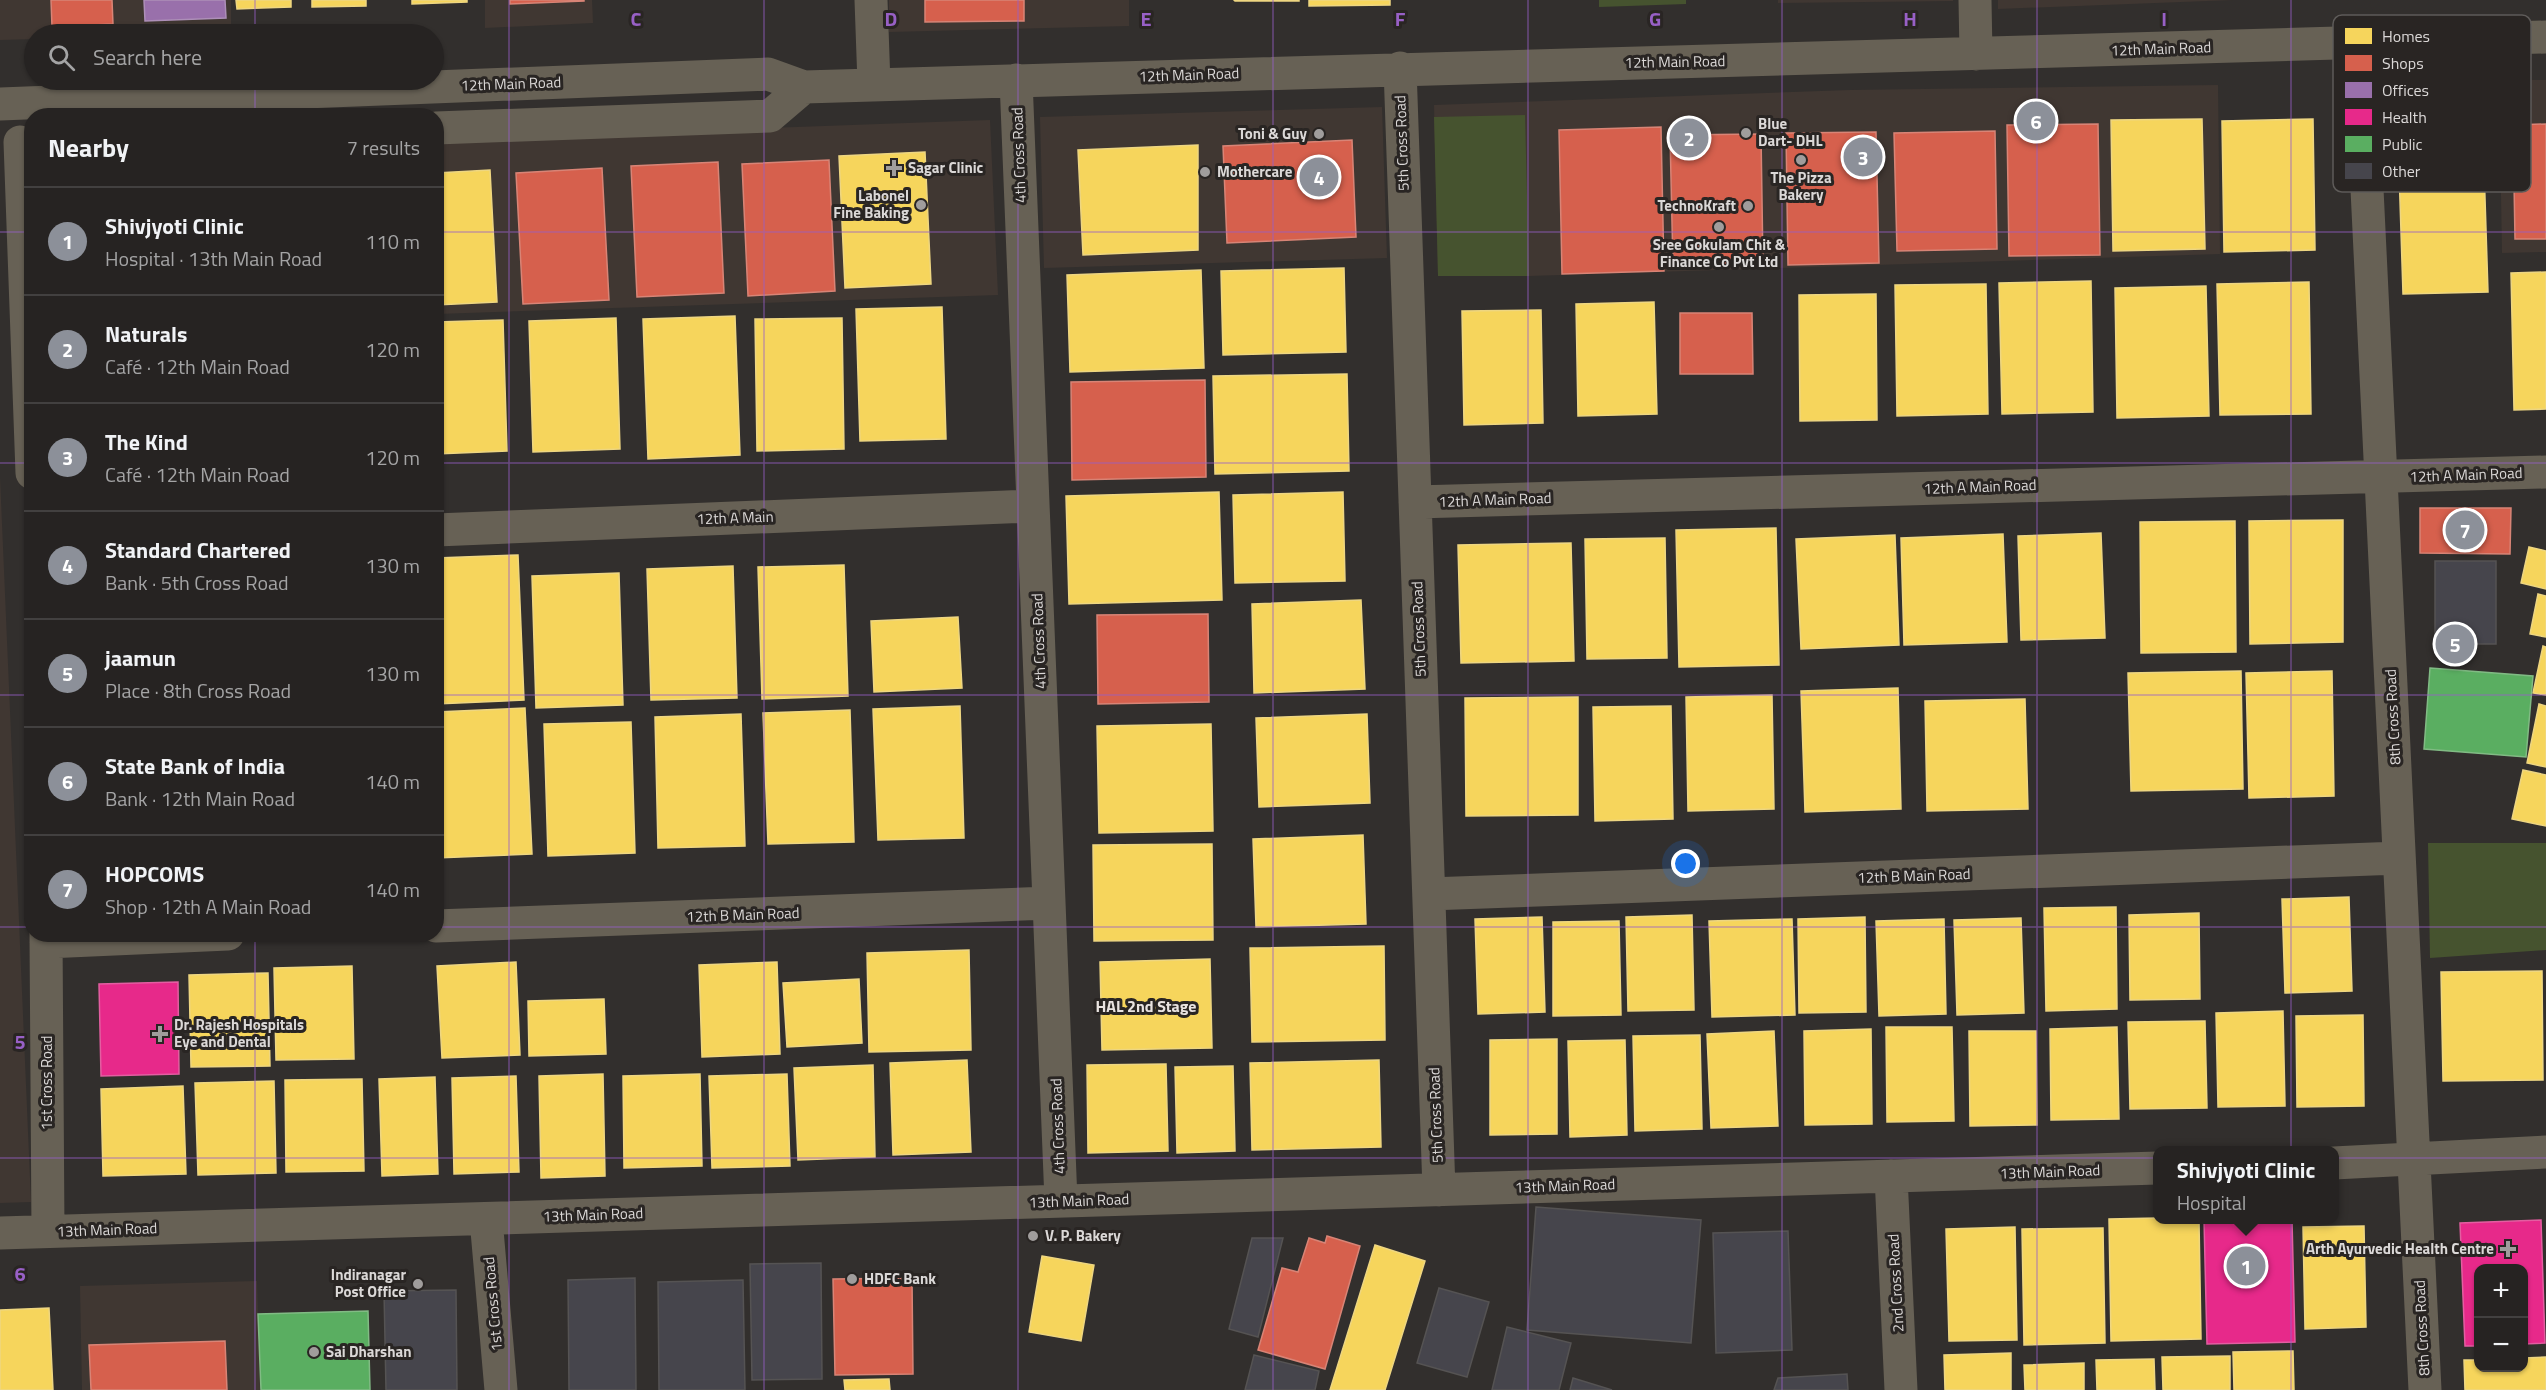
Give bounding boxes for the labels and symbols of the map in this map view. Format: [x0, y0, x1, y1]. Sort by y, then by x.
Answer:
text: C [631, 3, 642, 34]
text: D [885, 3, 897, 34]
text: E [1140, 3, 1152, 34]
text: F [1395, 3, 1406, 34]
text: G [1649, 3, 1661, 34]
text: H [1903, 3, 1917, 34]
text: I [2161, 3, 2167, 34]
legend [2333, 15, 2531, 192]
text: Homes [2382, 24, 2430, 48]
street label: 12th Main Road [2110, 35, 2212, 62]
street label: 12th Main Road [1624, 49, 1726, 74]
text: Shops [2382, 51, 2424, 75]
street label: 12th Main Road [1138, 61, 1240, 88]
street label: 12th Main Road [460, 70, 562, 97]
text: Offices [2382, 78, 2429, 102]
street label: 5th Cross Road [1388, 95, 1415, 191]
pin: 6 [2016, 98, 2056, 144]
text: Health [2382, 105, 2427, 129]
street label: 4th Cross Road [1005, 107, 1032, 203]
place label: Blue Dart- DHL [1758, 112, 1823, 152]
pin: 2 [1670, 116, 1708, 160]
place label: Toni & Guy [1238, 122, 1307, 145]
marker: Blue Dart- DHL [1739, 126, 1753, 140]
marker: Toni & Guy [1312, 127, 1326, 141]
text: Public [2382, 132, 2423, 156]
pin: 3 [1844, 134, 1882, 180]
marker: The Pizza Bakery [1794, 153, 1808, 167]
pin: 4 [1300, 154, 1338, 200]
place label: Sagar Clinic [908, 156, 984, 179]
marker: Sagar Clinic [885, 159, 903, 177]
text: Other [2382, 159, 2421, 183]
place label: Mothercare [1217, 160, 1293, 183]
marker: Mothercare [1198, 165, 1212, 179]
place label: The Pizza Bakery [1770, 166, 1832, 206]
place label: Labonel Fine Baking [833, 184, 909, 224]
place label: TechnoKraft [1657, 194, 1737, 217]
marker: Labonel Fine Baking [914, 198, 928, 212]
marker: TechnoKraft [1741, 199, 1755, 213]
marker: Sree Gokulam Chit & Finance Co Pvt Ltd [1712, 220, 1726, 234]
place label: Sree Gokulam Chit & Finance Co Pvt Ltd [1653, 233, 1786, 273]
street label: 12th A Main Road [2409, 461, 2523, 488]
street label: 12th A Main Road [1923, 473, 2037, 500]
street label: 12th A Main Road [1438, 486, 1552, 513]
street label: 12th A Main [696, 505, 774, 530]
pin: 7 [2446, 508, 2484, 552]
street label: 5th Cross Road [1405, 581, 1432, 677]
street label: 4th Cross Road [1025, 593, 1052, 689]
pin: 5 [2436, 622, 2474, 666]
street label: 8th Cross Road [2379, 669, 2406, 765]
your location [1671, 849, 1700, 878]
street label: 12th B Main Road [1857, 862, 1971, 889]
street label: 12th B Main Road [686, 901, 800, 928]
district label: HAL 2nd Stage [1096, 994, 1196, 1018]
place label: Dr. Rajesh Hospitals Eye and Dental [174, 1013, 304, 1053]
marker: Dr. Rajesh Hospitals Eye and Dental [151, 1025, 169, 1043]
text: 5 [14, 1026, 26, 1057]
street label: 1st Cross Road [35, 1036, 58, 1130]
street label: 5th Cross Road [1422, 1067, 1449, 1163]
street label: 4th Cross Road [1044, 1078, 1071, 1174]
street label: 13th Main Road [1999, 1158, 2101, 1185]
street label: 13th Main Road [1514, 1172, 1616, 1199]
street label: 13th Main Road [1028, 1187, 1130, 1214]
street label: 13th Main Road [542, 1201, 644, 1228]
street label: 13th Main Road [56, 1216, 158, 1243]
place label: V. P. Bakery [1045, 1224, 1121, 1247]
marker: V. P. Bakery [1026, 1229, 1040, 1243]
street label: 2nd Cross Road [1881, 1233, 1910, 1333]
place label: Arth Ayurvedic Health Centre [2306, 1237, 2494, 1260]
marker: Arth Ayurvedic Health Centre [2499, 1240, 2517, 1258]
pin: 1 [2226, 1244, 2266, 1288]
street label: 1st Cross Road [477, 1256, 508, 1352]
text: 6 [14, 1258, 26, 1289]
place label: Indiranagar Post Office [331, 1263, 406, 1303]
place label: HDFC Bank [864, 1267, 936, 1290]
marker: HDFC Bank [845, 1272, 859, 1286]
marker: Indiranagar Post Office [411, 1277, 425, 1291]
street label: 8th Cross Road [2408, 1280, 2435, 1376]
place label: Sai Dharshan [326, 1340, 411, 1363]
marker: Sai Dharshan [307, 1345, 321, 1359]

